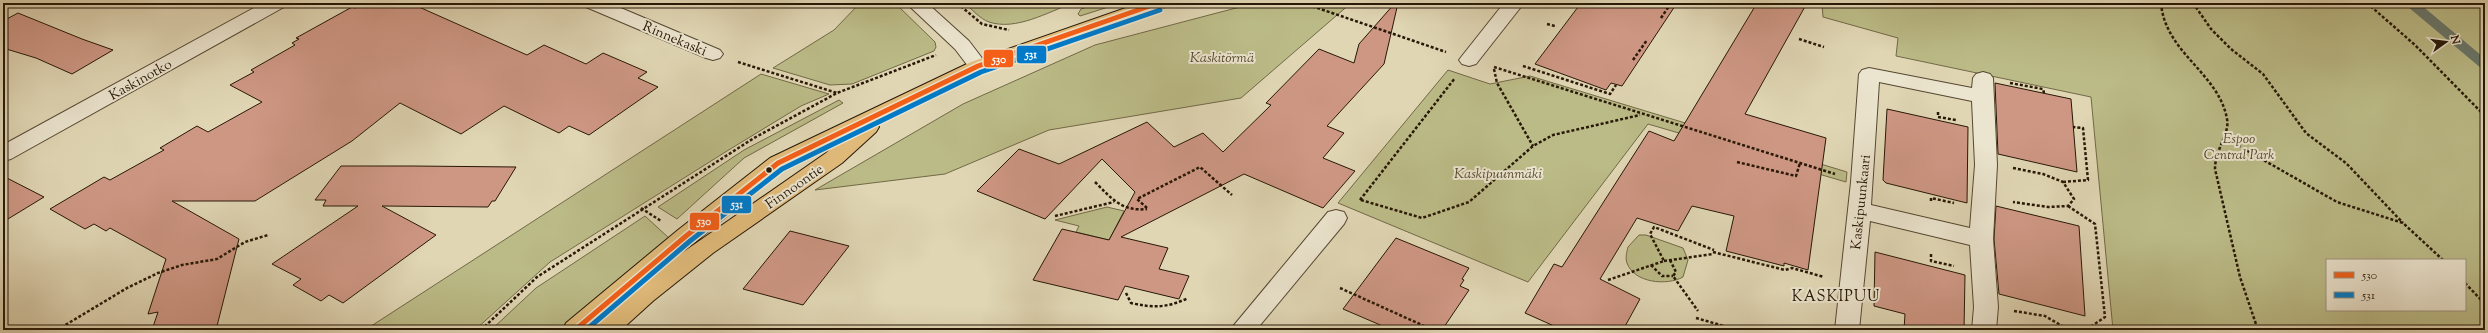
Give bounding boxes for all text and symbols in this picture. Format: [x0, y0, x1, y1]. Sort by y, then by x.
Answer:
street label: Rinnekaski [639, 17, 709, 62]
north arrow [2426, 22, 2466, 62]
text: N [2446, 33, 2464, 46]
line badge: 531 [1016, 45, 1047, 64]
text: 531 [1024, 47, 1037, 63]
line badge: 530 [983, 49, 1014, 68]
park label: Kaskitörmä [1190, 49, 1254, 69]
text: 530 [991, 52, 1006, 68]
street label: Kaskinotko [106, 55, 176, 106]
park label: Espoo Central Park [2204, 130, 2275, 166]
street label: Kaskipuunkaari [1847, 154, 1877, 251]
street label: Finnoontie [762, 160, 828, 215]
unlabelled marker [764, 165, 774, 175]
park label: Kaskipuunmäki [1454, 165, 1542, 185]
line badge: 531 [721, 195, 752, 214]
text: 531 [730, 197, 743, 213]
line badge: 530 [689, 212, 720, 231]
text: 530 [696, 214, 711, 230]
legend [2326, 259, 2466, 311]
text: 530 [2361, 267, 2377, 285]
district label: KASKIPUU [1792, 287, 1880, 308]
text: 531 [2361, 287, 2375, 305]

